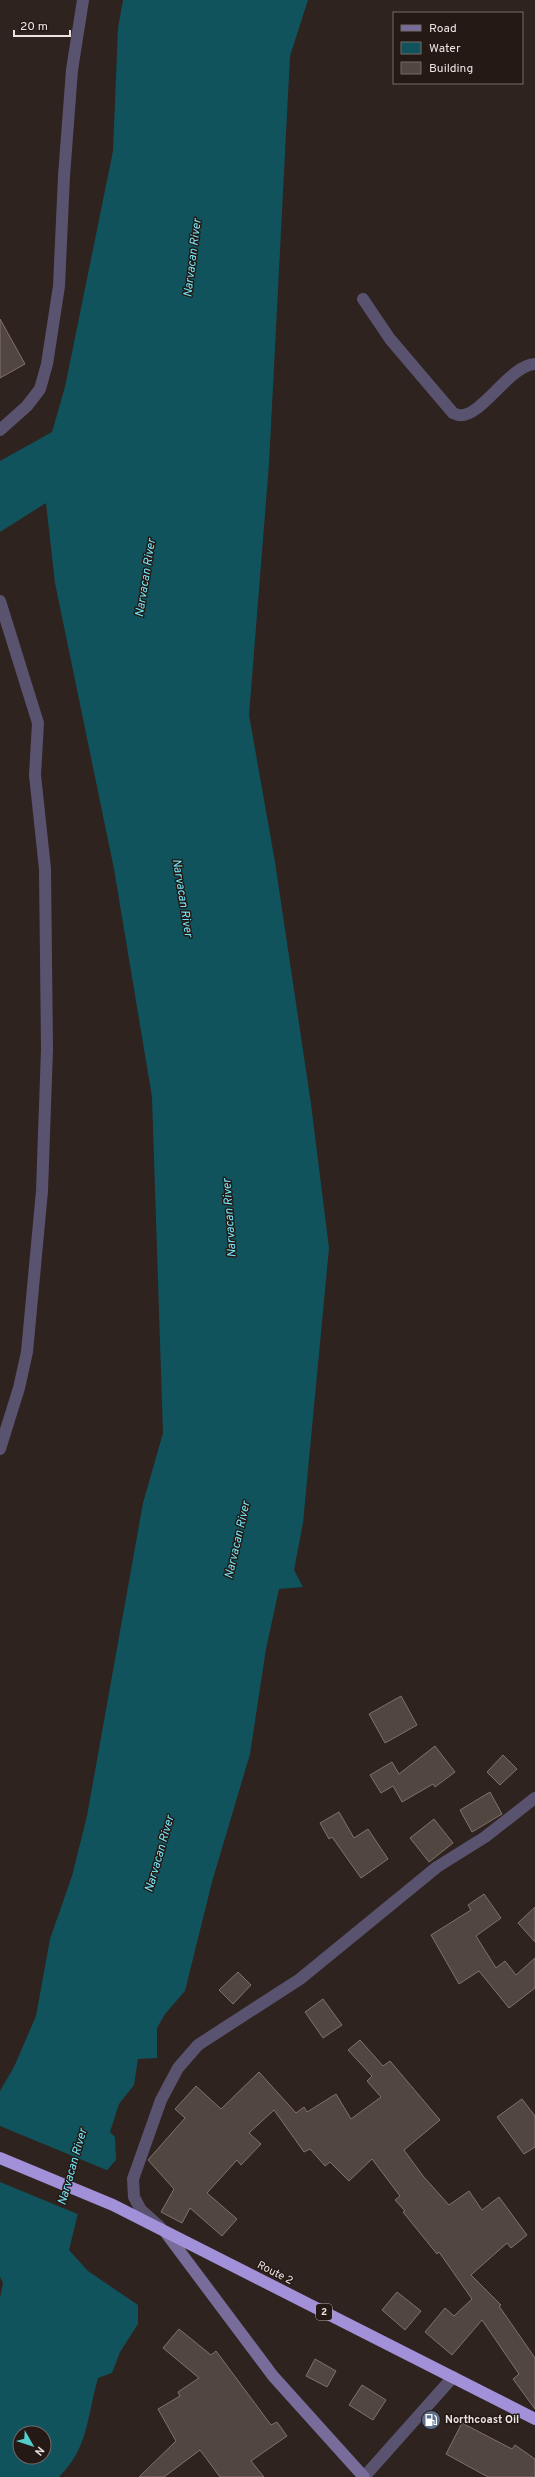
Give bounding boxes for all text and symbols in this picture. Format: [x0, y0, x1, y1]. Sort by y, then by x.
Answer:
scale bar [14, 12, 70, 38]
legend [393, 12, 523, 84]
text: 20 m [20, 19, 48, 35]
text: Road [429, 21, 457, 37]
text: Water [429, 41, 461, 57]
text: Building [429, 61, 473, 77]
water label: Narvacan River [180, 216, 206, 298]
water label: Narvacan River [132, 536, 160, 618]
water label: Narvacan River [168, 858, 196, 940]
water label: Narvacan River [219, 1177, 241, 1258]
water label: Narvacan River [221, 1498, 255, 1580]
water label: Narvacan River [141, 1812, 179, 1894]
water label: Narvacan River [54, 2125, 92, 2207]
street label: Route 2 [255, 2258, 295, 2288]
road number: 2 [316, 2304, 332, 2320]
fuel station icon: Northcoast Oil [420, 2409, 442, 2431]
place label: Northcoast Oil [445, 2413, 519, 2427]
north arrow [12, 2425, 52, 2465]
text: N [31, 2443, 47, 2458]

